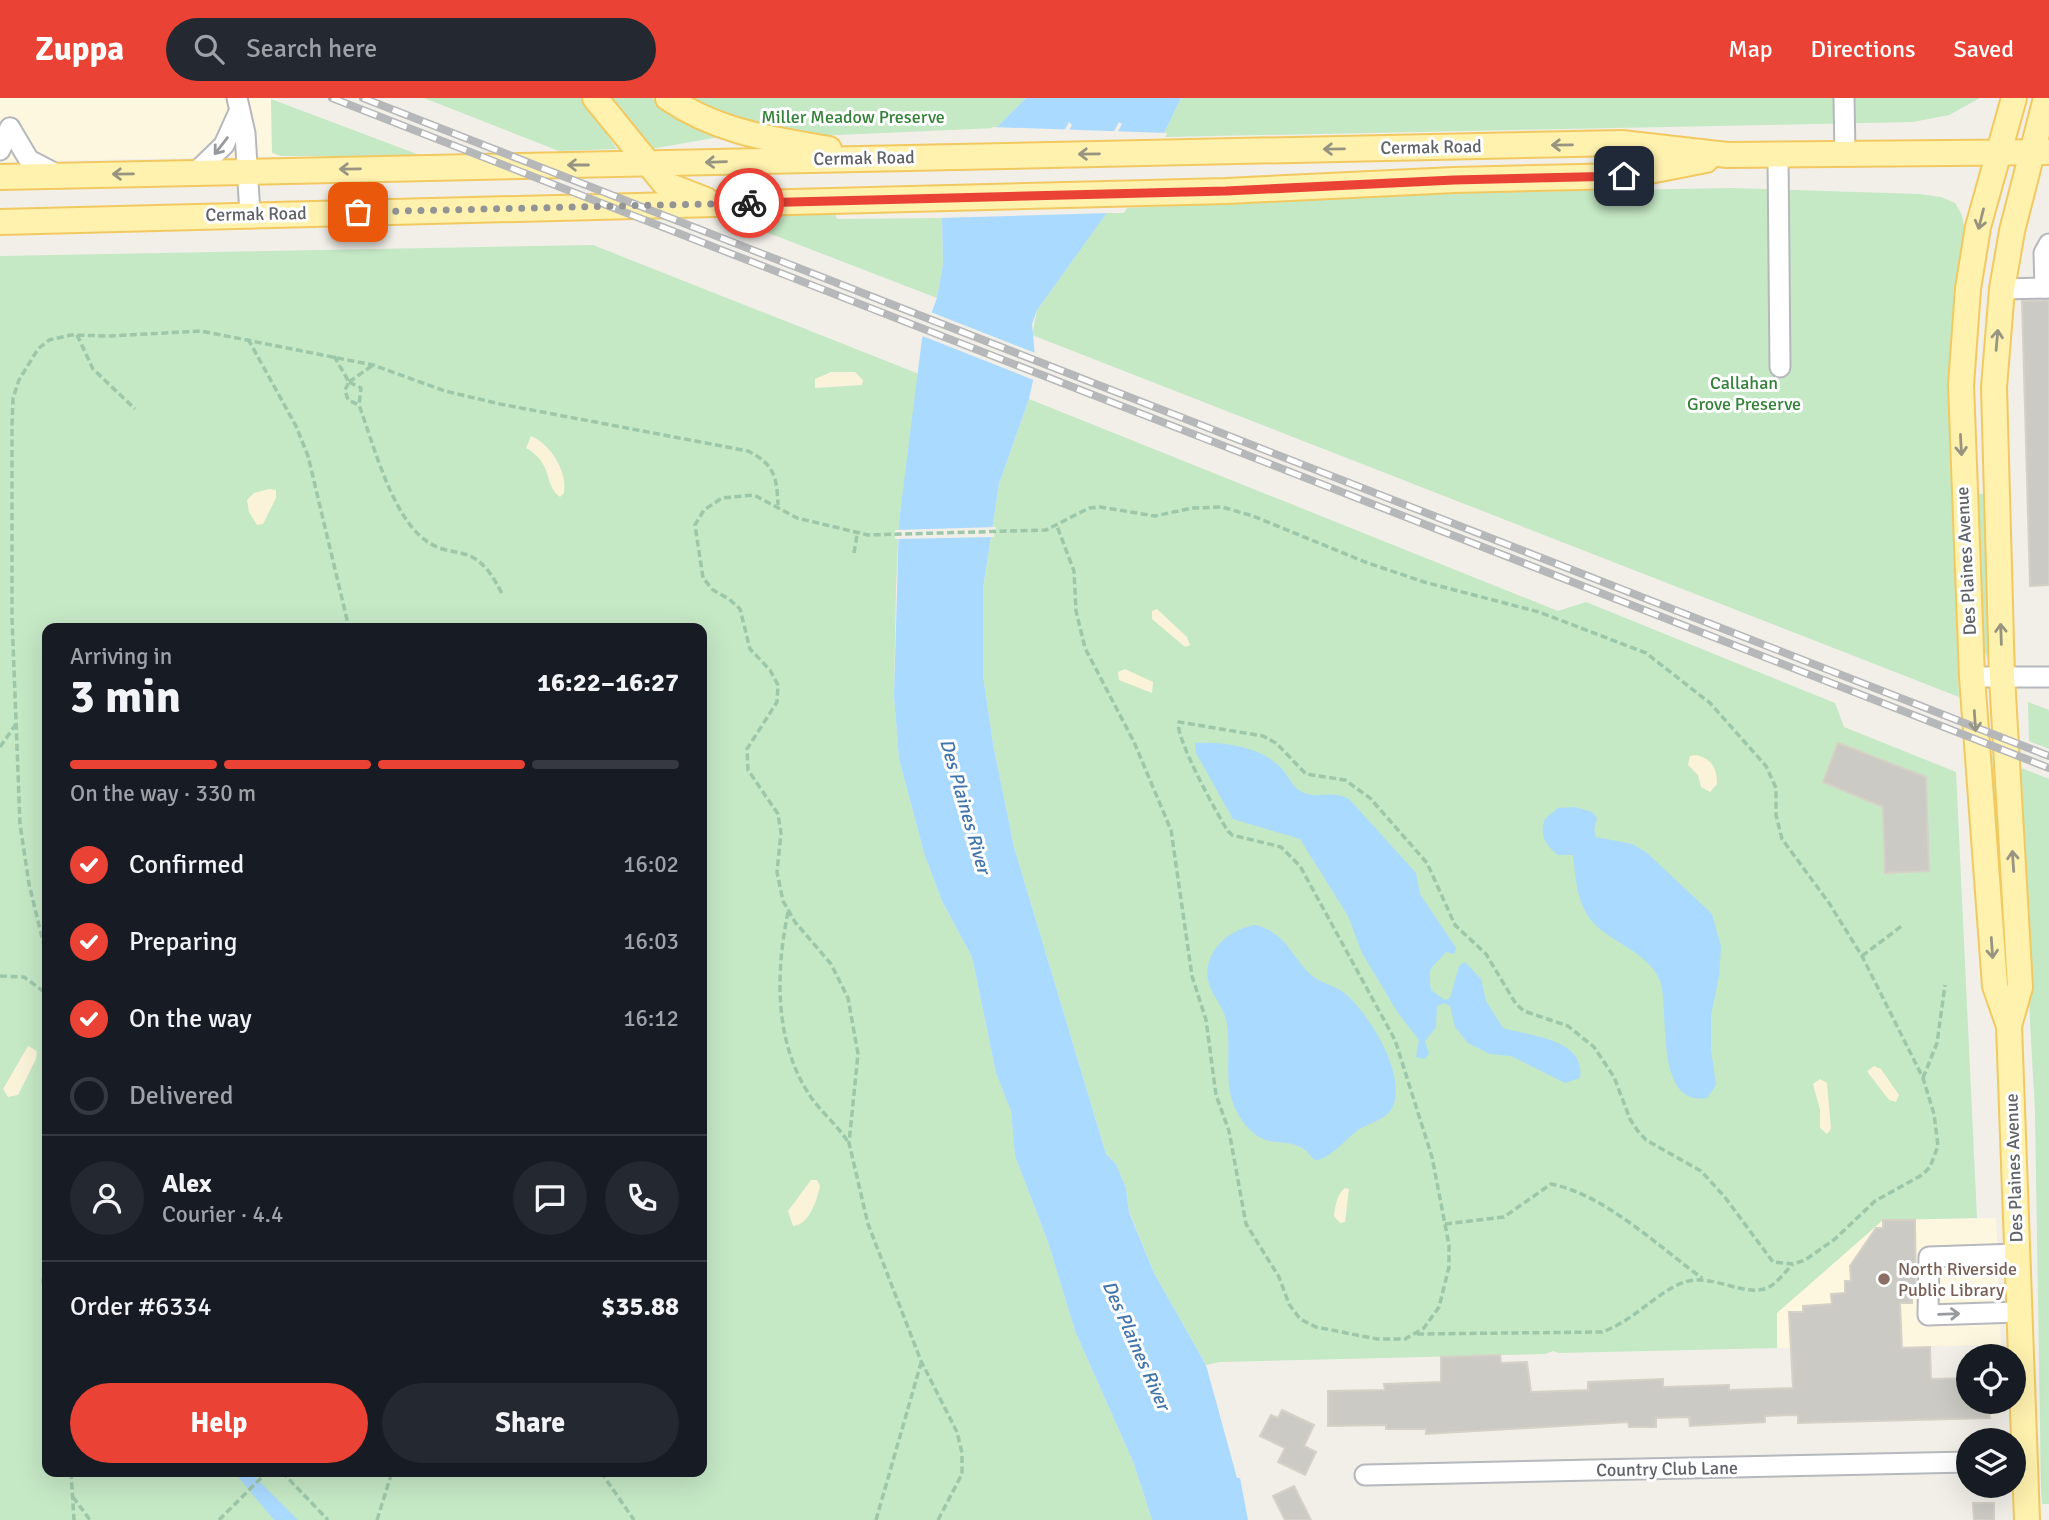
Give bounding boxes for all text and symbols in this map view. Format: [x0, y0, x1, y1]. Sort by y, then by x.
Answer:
search box [166, 18, 656, 81]
text: Zuppa [35, 29, 124, 70]
icon: search [190, 30, 228, 68]
text: Search here [246, 33, 377, 65]
text: Map [1728, 34, 1773, 64]
text: Directions [1811, 34, 1916, 64]
text: Saved [1954, 34, 2014, 64]
park label: Miller Meadow Preserve [761, 106, 945, 128]
street label: Cermak Road [1380, 135, 1482, 159]
one-way arrow [214, 137, 229, 155]
one-way arrow [1551, 138, 1574, 151]
one-way arrow [1323, 142, 1346, 156]
street label: Cermak Road [813, 146, 915, 170]
pin [1594, 146, 1654, 206]
one-way arrow [1077, 147, 1100, 160]
one-way arrow [704, 156, 727, 169]
icon: home [1605, 157, 1643, 195]
one-way arrow [566, 158, 589, 172]
one-way arrow [339, 162, 362, 176]
one-way arrow [112, 168, 135, 181]
courier [714, 168, 784, 238]
pin [328, 182, 388, 242]
icon: bike [730, 184, 768, 222]
icon: bag [339, 193, 377, 231]
street label: Cermak Road [205, 202, 307, 226]
one-way arrow [1974, 207, 1987, 230]
one-way arrow [1991, 329, 2004, 352]
park label: Callahan Grove Preserve [1687, 372, 1801, 415]
one-way arrow [1955, 433, 1968, 456]
street label: Des Plaines Avenue [1951, 486, 1981, 636]
one-way arrow [1994, 623, 2007, 646]
text: Arriving in [70, 642, 172, 671]
text: 16:22–16:27 [537, 667, 679, 699]
text: 3 min [70, 669, 181, 725]
one-way arrow [1969, 709, 1982, 732]
water label: Des Plaines River [934, 736, 997, 879]
text: On the way · 330 m [70, 779, 256, 808]
icon: check [70, 846, 108, 884]
text: Confirmed [129, 849, 244, 881]
text: 16:02 [623, 850, 679, 879]
one-way arrow [2006, 850, 2019, 873]
icon: check [70, 923, 108, 961]
text: Preparing [129, 926, 237, 958]
text: 16:03 [623, 927, 679, 956]
one-way arrow [1986, 936, 1999, 959]
icon: check [70, 1000, 108, 1038]
text: On the way [129, 1003, 252, 1035]
text: 16:12 [623, 1004, 679, 1033]
text: Delivered [129, 1080, 234, 1112]
street label: Des Plaines Avenue [2000, 1093, 2028, 1243]
button: person [70, 1161, 144, 1235]
button: chat [513, 1161, 587, 1235]
button: phone [605, 1161, 679, 1235]
text: Alex [162, 1168, 212, 1200]
text: Courier · 4.4 [162, 1200, 283, 1229]
place label: North Riverside Public Library [1898, 1258, 2017, 1301]
marker: North Riverside Public Library [1876, 1271, 1892, 1287]
water label: Des Plaines River [1097, 1277, 1177, 1417]
text: Order #6334 [70, 1291, 211, 1323]
text: $35.88 [601, 1291, 679, 1323]
one-way arrow [1937, 1307, 1960, 1321]
map controls [1956, 1344, 2026, 1498]
button: locate [1956, 1344, 2026, 1414]
button: Help [70, 1383, 368, 1463]
button: Share [382, 1383, 679, 1463]
button: layers [1956, 1428, 2026, 1498]
street label: Country Club Lane [1596, 1457, 1738, 1481]

